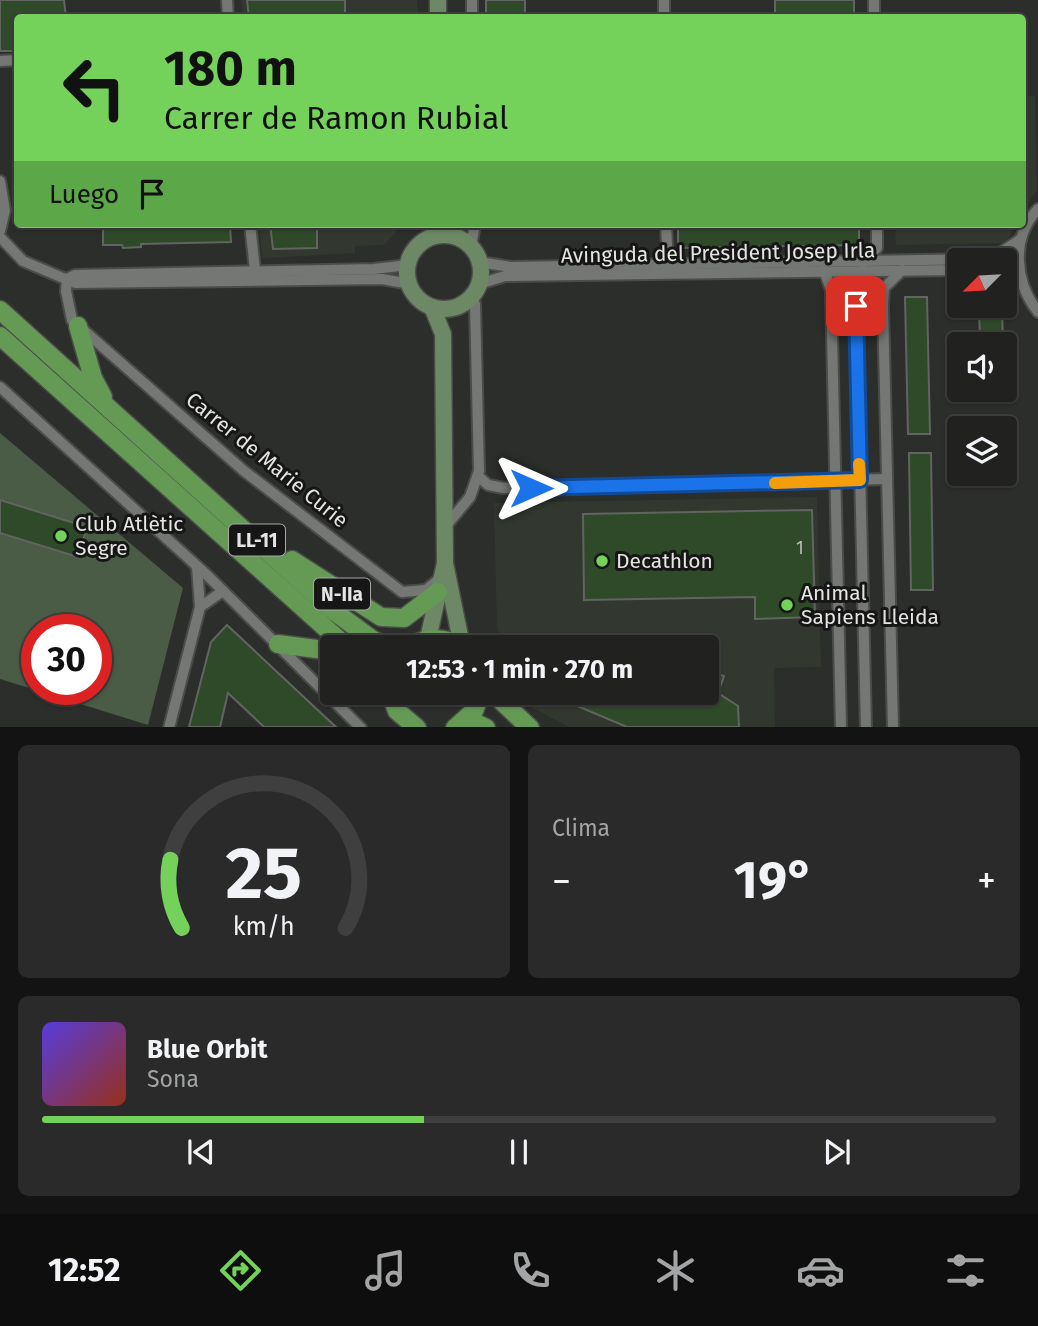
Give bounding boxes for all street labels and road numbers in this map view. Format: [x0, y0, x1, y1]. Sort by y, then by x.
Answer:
street label: Avinguda del President Josep Irla [561, 237, 875, 269]
street label: Carrer de Marie Curie [181, 387, 353, 533]
road number: LL-11 [229, 524, 285, 555]
road number: N-IIa [314, 579, 370, 610]

